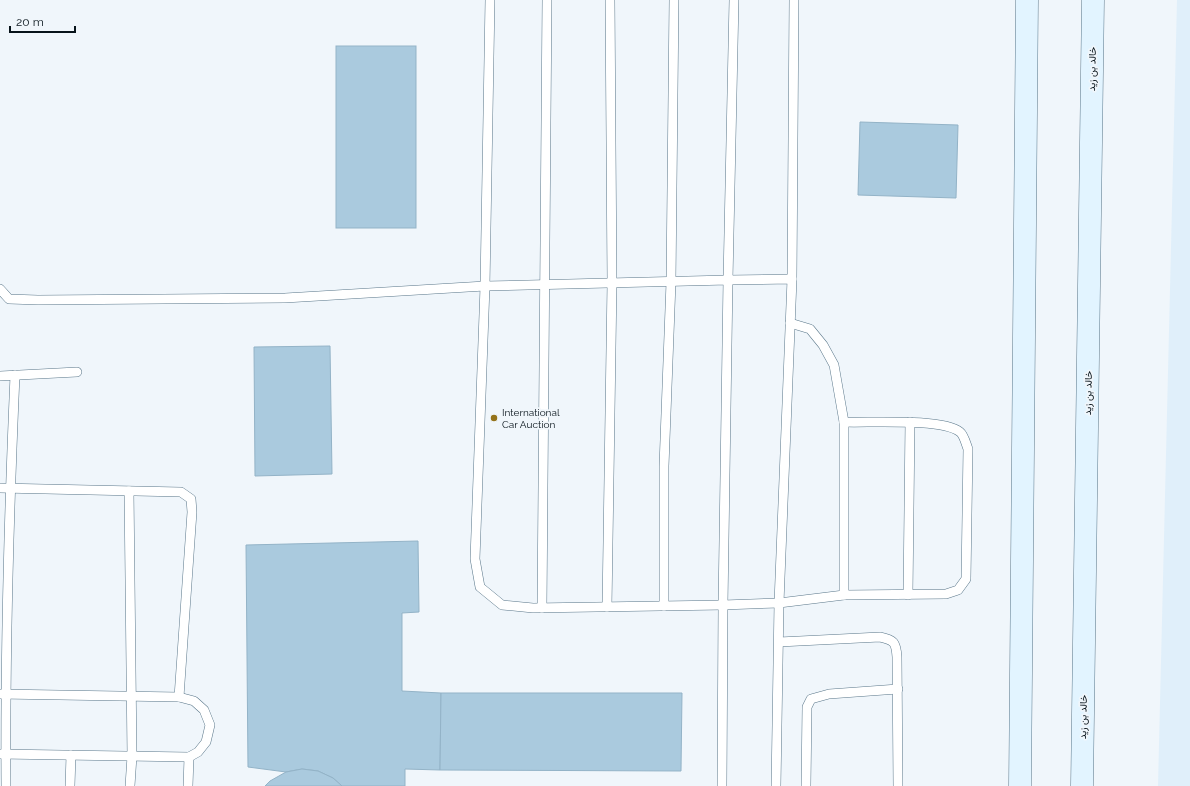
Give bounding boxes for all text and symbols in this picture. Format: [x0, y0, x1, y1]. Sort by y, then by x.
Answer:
scale bar [10, 8, 75, 34]
text: 20 m [16, 15, 44, 29]
street label: خالد بن زيد [1086, 46, 1099, 91]
street label: خالد بن زيد [1082, 370, 1095, 415]
place label: International Car Auction [502, 407, 560, 430]
marker: International Car Auction [489, 413, 499, 423]
street label: خالد بن زيد [1077, 694, 1090, 739]

